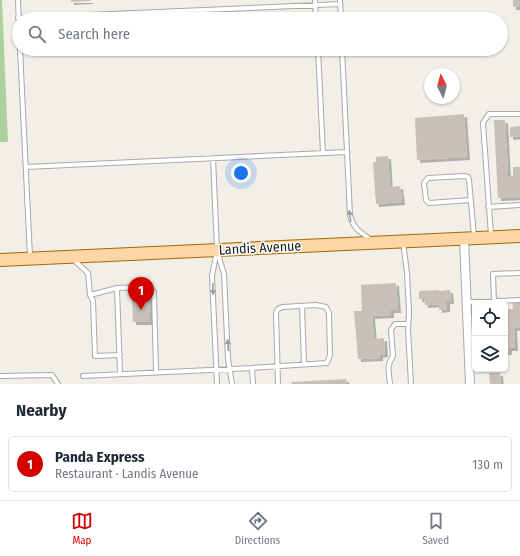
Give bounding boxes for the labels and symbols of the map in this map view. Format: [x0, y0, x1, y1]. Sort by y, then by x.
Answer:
north arrow [424, 68, 460, 104]
your location [231, 163, 251, 183]
one-way arrow [347, 209, 353, 222]
street label: Landis Avenue [218, 237, 302, 259]
pin: 1 [128, 277, 154, 310]
one-way arrow [209, 283, 216, 295]
one-way arrow [224, 339, 231, 351]

